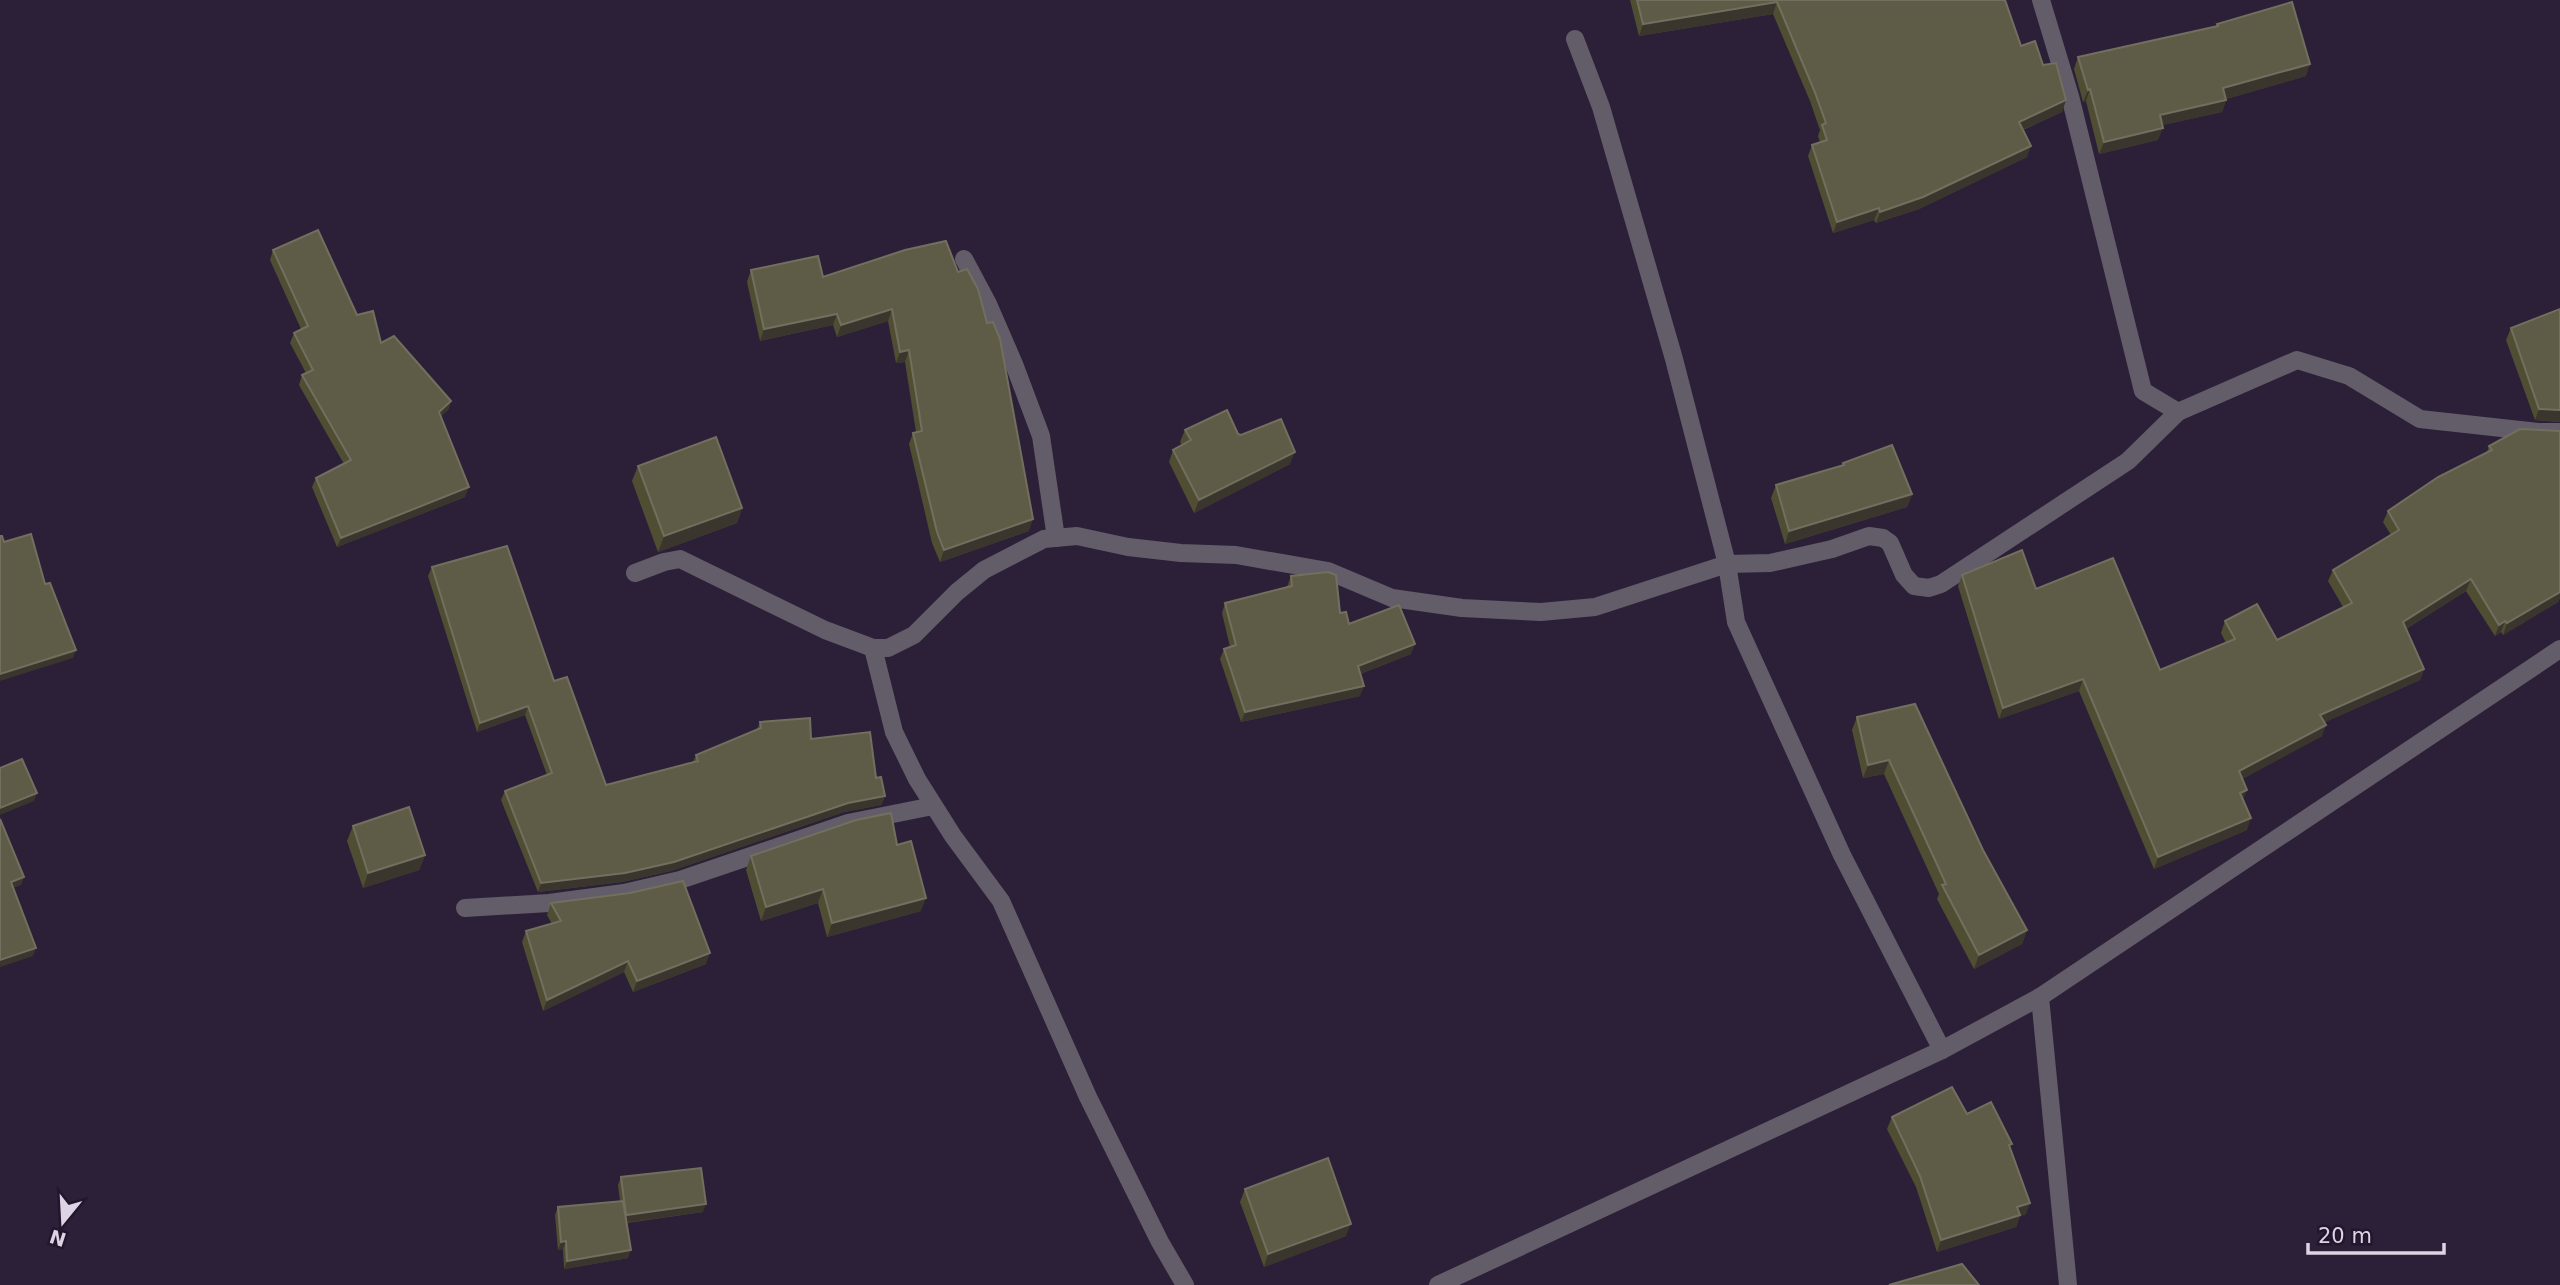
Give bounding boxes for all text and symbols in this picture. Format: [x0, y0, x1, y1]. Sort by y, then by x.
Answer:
north arrow [28, 1187, 98, 1257]
scale bar [2308, 1212, 2444, 1256]
text: 20 m [2318, 1224, 2372, 1248]
text: N [47, 1225, 69, 1251]

